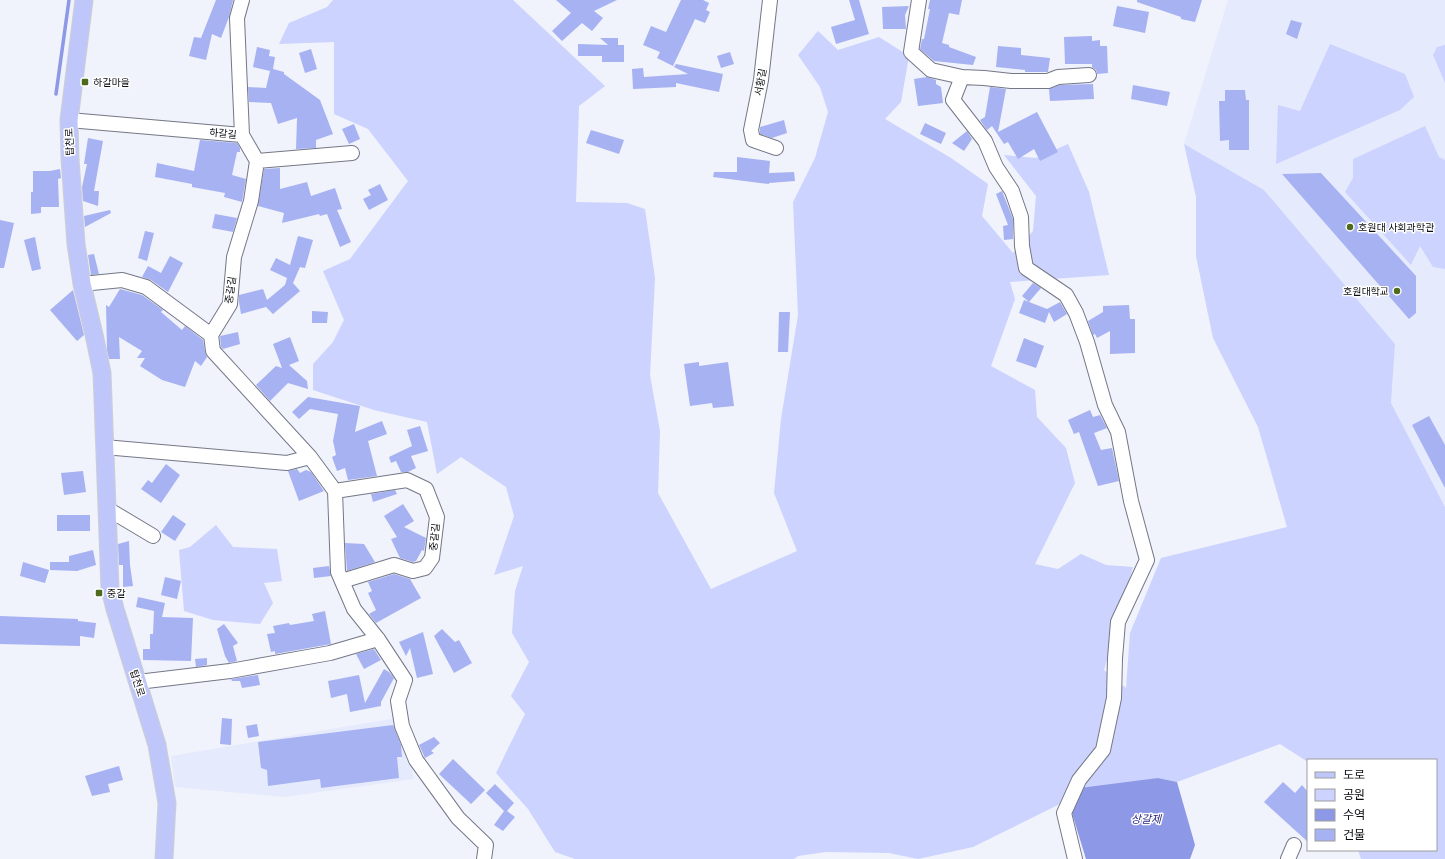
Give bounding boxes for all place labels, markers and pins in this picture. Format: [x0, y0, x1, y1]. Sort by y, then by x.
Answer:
marker: 하갈마을 [80, 77, 90, 87]
place label: 하갈마을 [93, 77, 130, 88]
marker: 호원대 사회과학관 [1345, 222, 1355, 232]
place label: 호원대 사회과학관 [1358, 222, 1435, 233]
place label: 호원대학교 [1343, 286, 1389, 297]
marker: 호원대학교 [1392, 286, 1402, 296]
marker: 중갈 [94, 588, 104, 598]
place label: 중갈 [107, 588, 126, 599]

